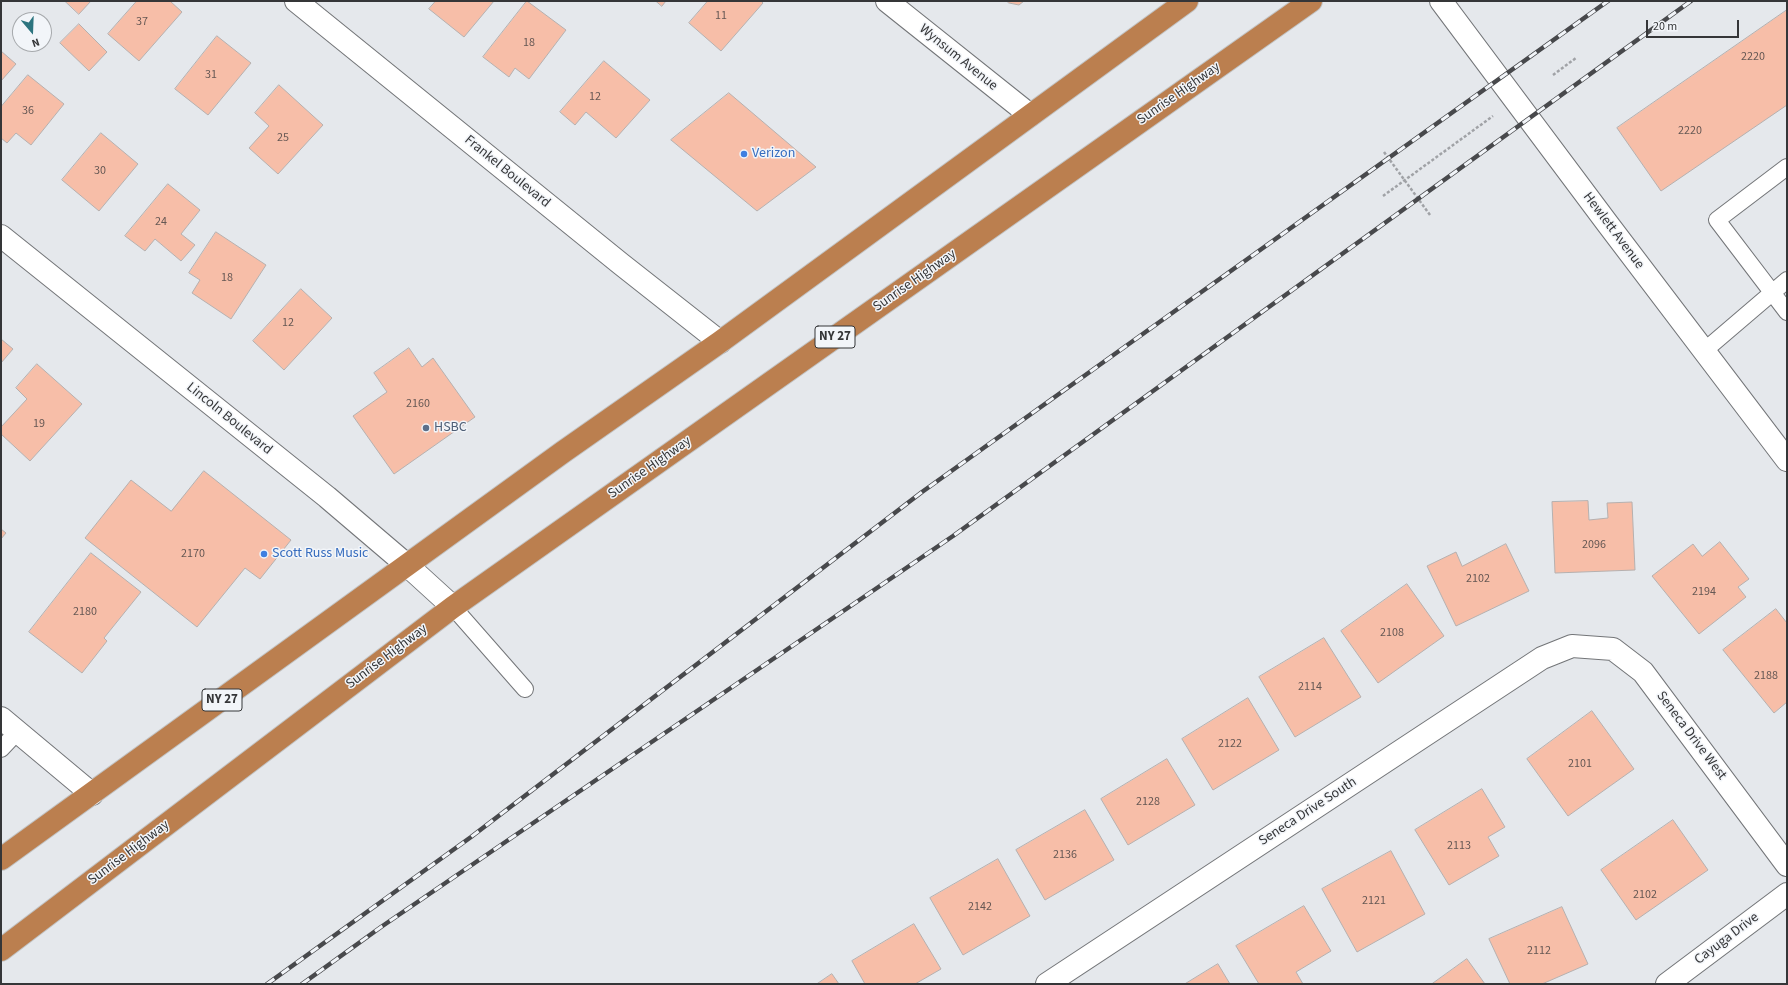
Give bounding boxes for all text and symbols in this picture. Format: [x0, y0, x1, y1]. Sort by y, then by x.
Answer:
house number: 11 [715, 9, 727, 23]
north arrow [12, 12, 52, 52]
scale bar [1648, 12, 1741, 38]
house number: 37 [136, 15, 148, 29]
text: 20 m [1653, 18, 1677, 35]
street label: Wynsum Avenue [915, 21, 1001, 95]
text: N [30, 35, 42, 51]
house number: 18 [523, 36, 535, 50]
house number: 2220 [1741, 50, 1765, 64]
street label: Sunrise Highway [1134, 59, 1224, 129]
house number: 31 [205, 68, 217, 82]
house number: 12 [589, 90, 601, 104]
house number: 36 [22, 104, 34, 118]
house number: 2220 [1678, 124, 1702, 138]
house number: 25 [277, 131, 289, 145]
street label: Frankel Boulevard [461, 132, 553, 212]
place label: Verizon [752, 146, 795, 162]
marker: Verizon [739, 149, 749, 159]
house number: 30 [94, 164, 106, 178]
street label: Hewlett Avenue [1579, 189, 1647, 273]
house number: 24 [155, 215, 167, 229]
street label: Sunrise Highway [870, 246, 960, 316]
house number: 18 [221, 271, 233, 285]
house number: 12 [282, 316, 294, 330]
road number: NY 27 [815, 326, 855, 348]
street label: Lincoln Boulevard [183, 379, 275, 459]
house number: 2160 [406, 397, 430, 411]
house number: 19 [33, 417, 45, 431]
place label: HSBC [434, 420, 467, 436]
marker: HSBC [421, 423, 431, 433]
street label: Sunrise Highway [605, 433, 695, 503]
house number: 2096 [1582, 538, 1606, 552]
place label: Scott Russ Music [272, 546, 368, 562]
house number: 2170 [181, 547, 205, 561]
marker: Scott Russ Music [259, 549, 269, 559]
house number: 2102 [1466, 572, 1490, 586]
house number: 2194 [1692, 585, 1716, 599]
house number: 2180 [73, 605, 97, 619]
street label: Sunrise Highway [343, 621, 431, 693]
house number: 2108 [1380, 626, 1404, 640]
house number: 2188 [1754, 669, 1778, 683]
house number: 2114 [1298, 680, 1322, 694]
street label: Seneca Drive West [1652, 688, 1730, 784]
road number: NY 27 [202, 689, 242, 711]
house number: 2122 [1218, 737, 1242, 751]
house number: 2101 [1568, 757, 1592, 771]
street label: Seneca Drive South [1256, 774, 1360, 850]
house number: 2128 [1136, 795, 1160, 809]
street label: Sunrise Highway [85, 817, 173, 889]
house number: 2113 [1447, 839, 1471, 853]
house number: 2136 [1053, 848, 1077, 862]
house number: 2102 [1633, 888, 1657, 902]
house number: 2121 [1362, 894, 1386, 908]
house number: 2142 [968, 900, 992, 914]
street label: Cayuga Drive [1692, 909, 1762, 969]
house number: 2112 [1527, 944, 1551, 958]

